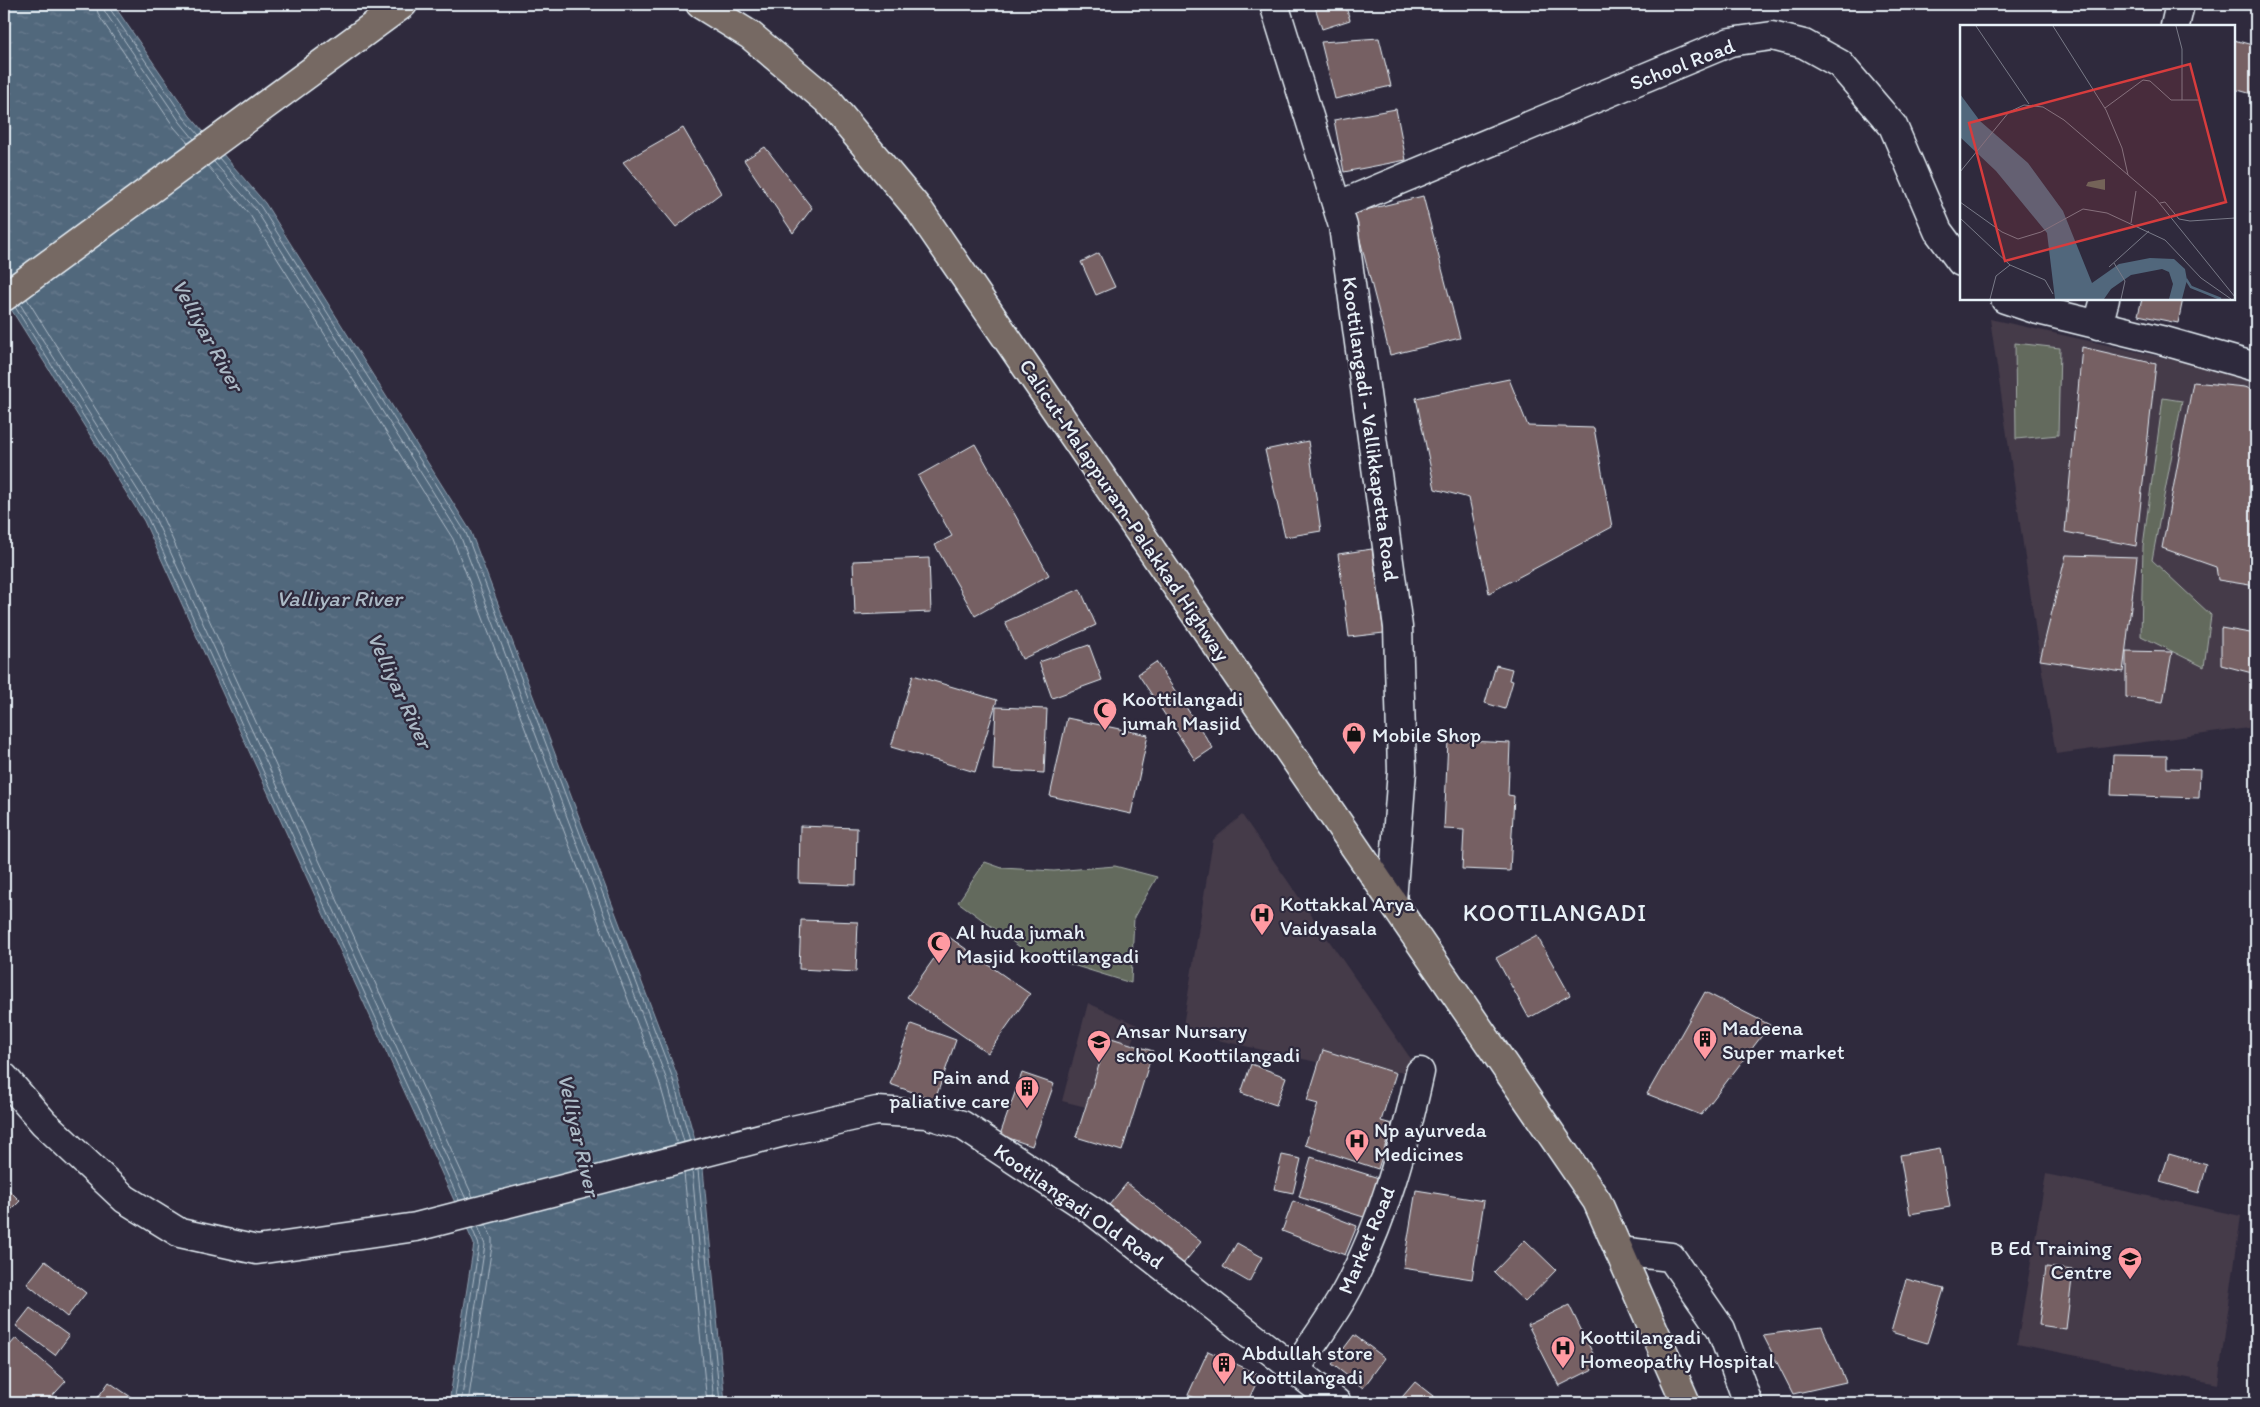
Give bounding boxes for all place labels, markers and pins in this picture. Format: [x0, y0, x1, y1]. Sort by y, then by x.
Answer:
place label: Koottilangadi jumah Masjid [1121, 686, 1243, 735]
mosque icon: Koottilangadi jumah Masjid [1092, 697, 1118, 731]
shop icon: Mobile Shop [1341, 721, 1367, 755]
place label: Mobile Shop [1372, 722, 1481, 747]
place label: Kottakkal Arya Vaidyasala [1280, 891, 1415, 940]
hospital icon: Kottakkal Arya Vaidyasala [1249, 902, 1275, 936]
place label: Al huda jumah Masjid koottilangadi [956, 919, 1139, 968]
mosque icon: Al huda jumah Masjid koottilangadi [926, 930, 952, 964]
place label: Madeena Super market [1722, 1015, 1845, 1064]
place label: Ansar Nursary school Koottilangadi [1116, 1018, 1300, 1067]
building icon: Madeena Super market [1692, 1026, 1718, 1060]
school or university icon: Ansar Nursary school Koottilangadi [1086, 1029, 1112, 1063]
place label: Pain and paliative care [889, 1064, 1011, 1113]
building icon: Pain and paliative care [1014, 1075, 1040, 1109]
place label: Np ayurveda Medicines [1374, 1117, 1487, 1166]
hospital icon: Np ayurveda Medicines [1344, 1128, 1370, 1162]
place label: B Ed Training Centre [1990, 1235, 2112, 1284]
school or university icon: B Ed Training Centre [2117, 1246, 2143, 1280]
place label: Koottilangadi Homeopathy Hospital [1580, 1324, 1775, 1373]
hospital icon: Koottilangadi Homeopathy Hospital [1550, 1335, 1576, 1369]
place label: Abdullah store Koottilangadi [1242, 1340, 1373, 1389]
building icon: Abdullah store Koottilangadi [1211, 1351, 1237, 1385]

